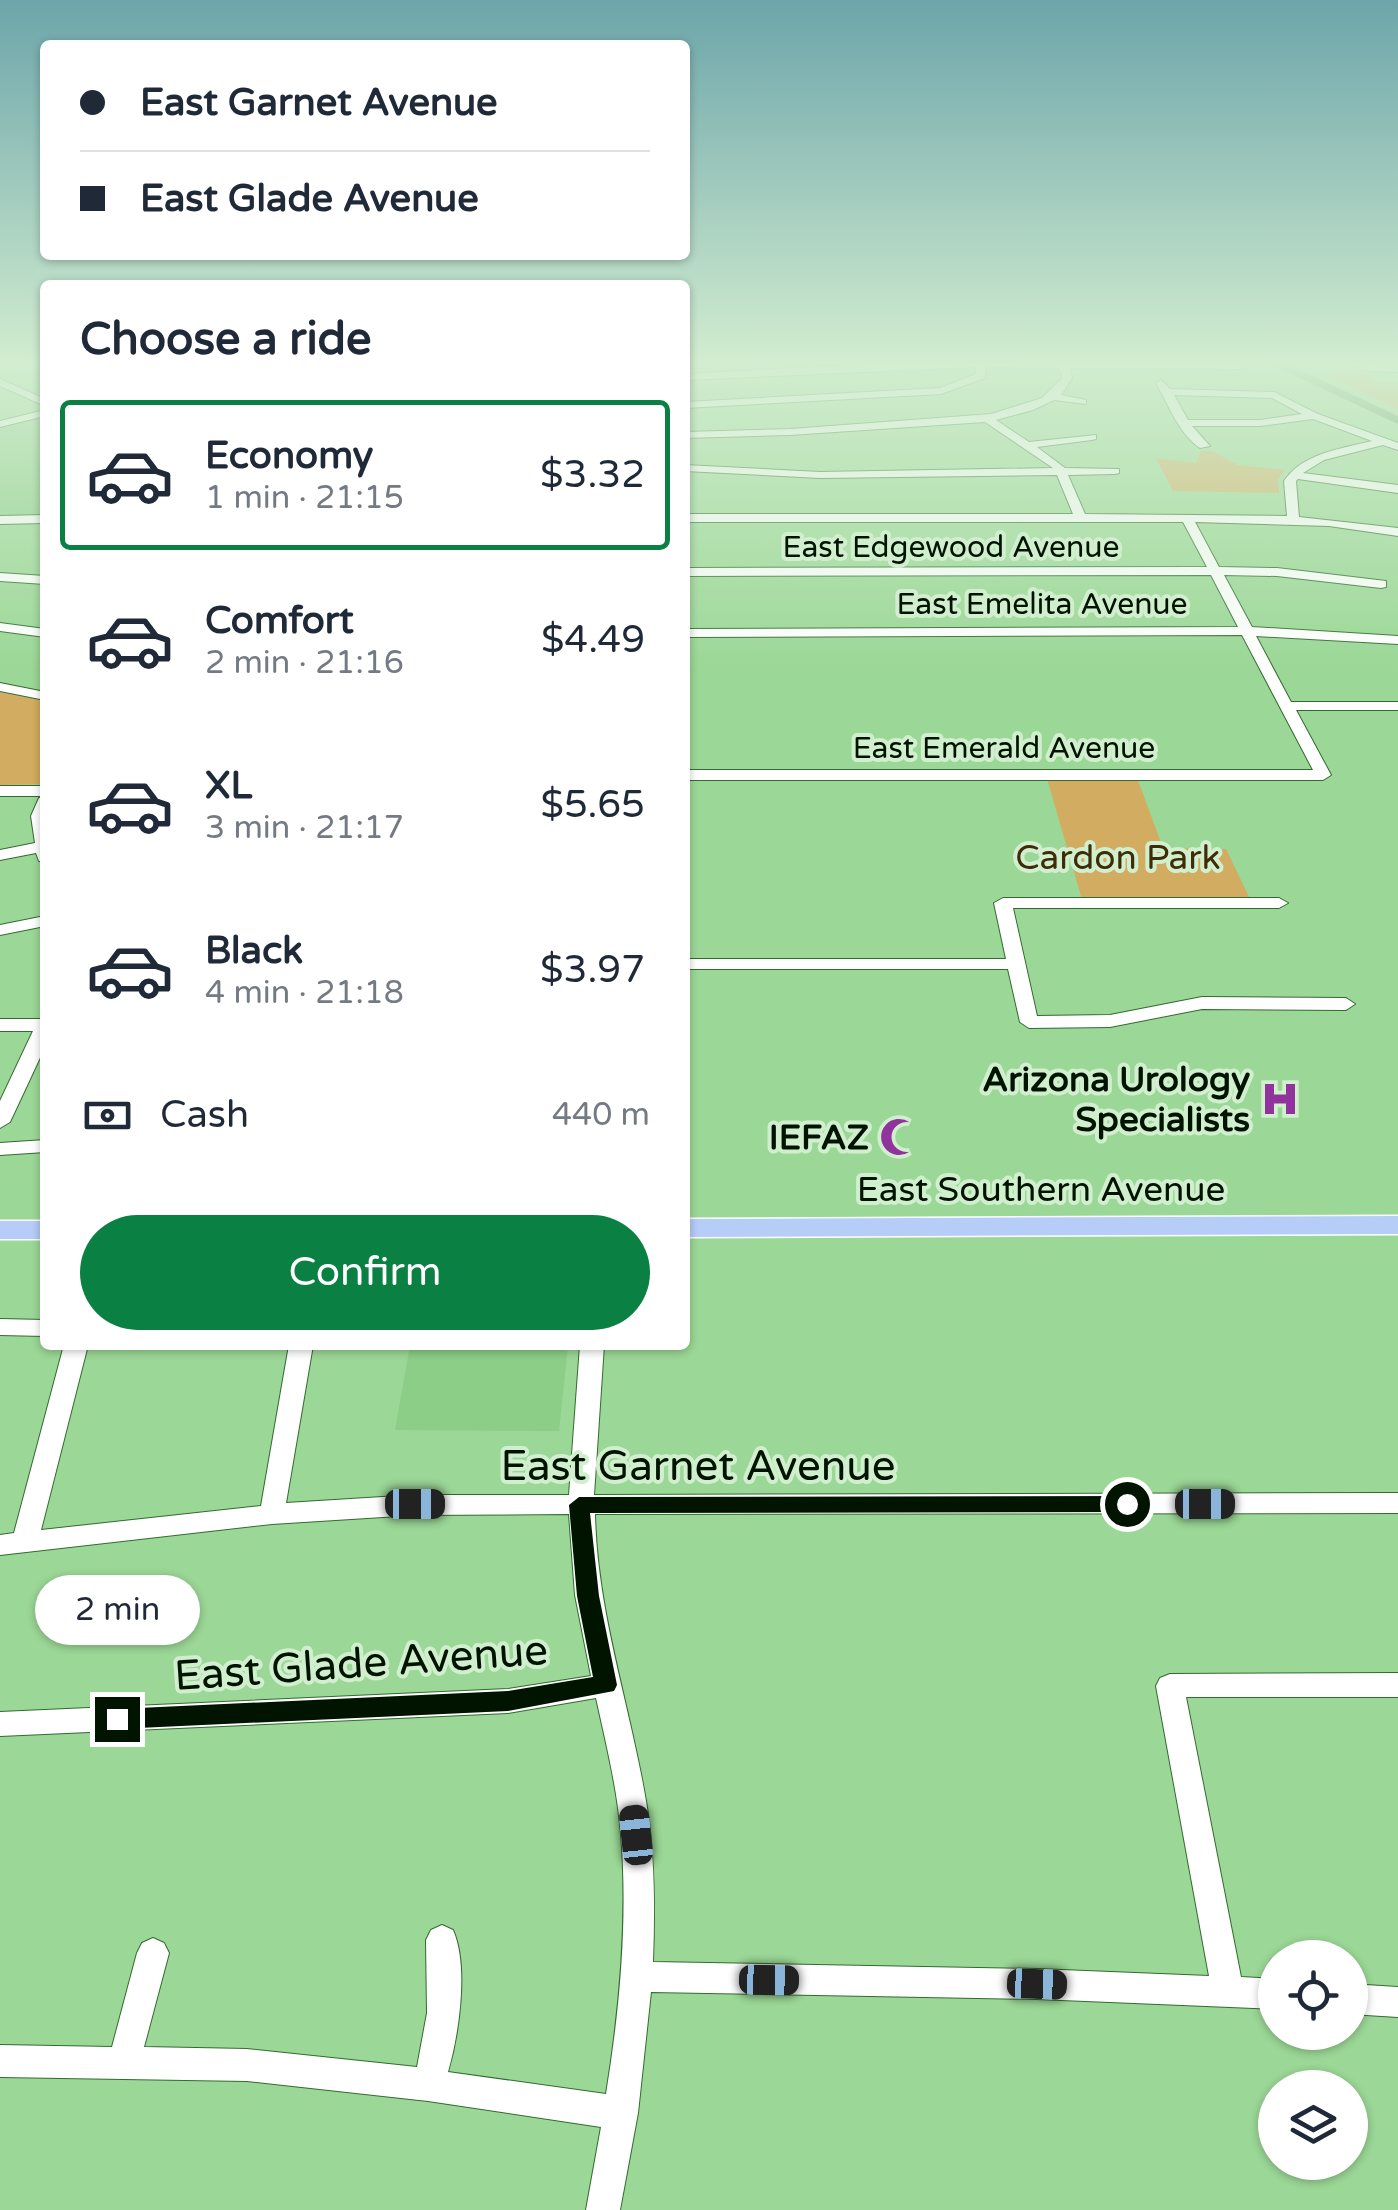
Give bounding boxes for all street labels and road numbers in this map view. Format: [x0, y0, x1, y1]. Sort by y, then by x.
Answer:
street label: East Edgewood Avenue [783, 529, 1119, 566]
street label: East Emelita Avenue [896, 586, 1188, 623]
street label: East Emerald Avenue [853, 730, 1155, 767]
street label: East Southern Avenue [857, 1169, 1225, 1211]
street label: East Garnet Avenue [500, 1441, 896, 1492]
street label: East Glade Avenue [173, 1625, 550, 1702]

